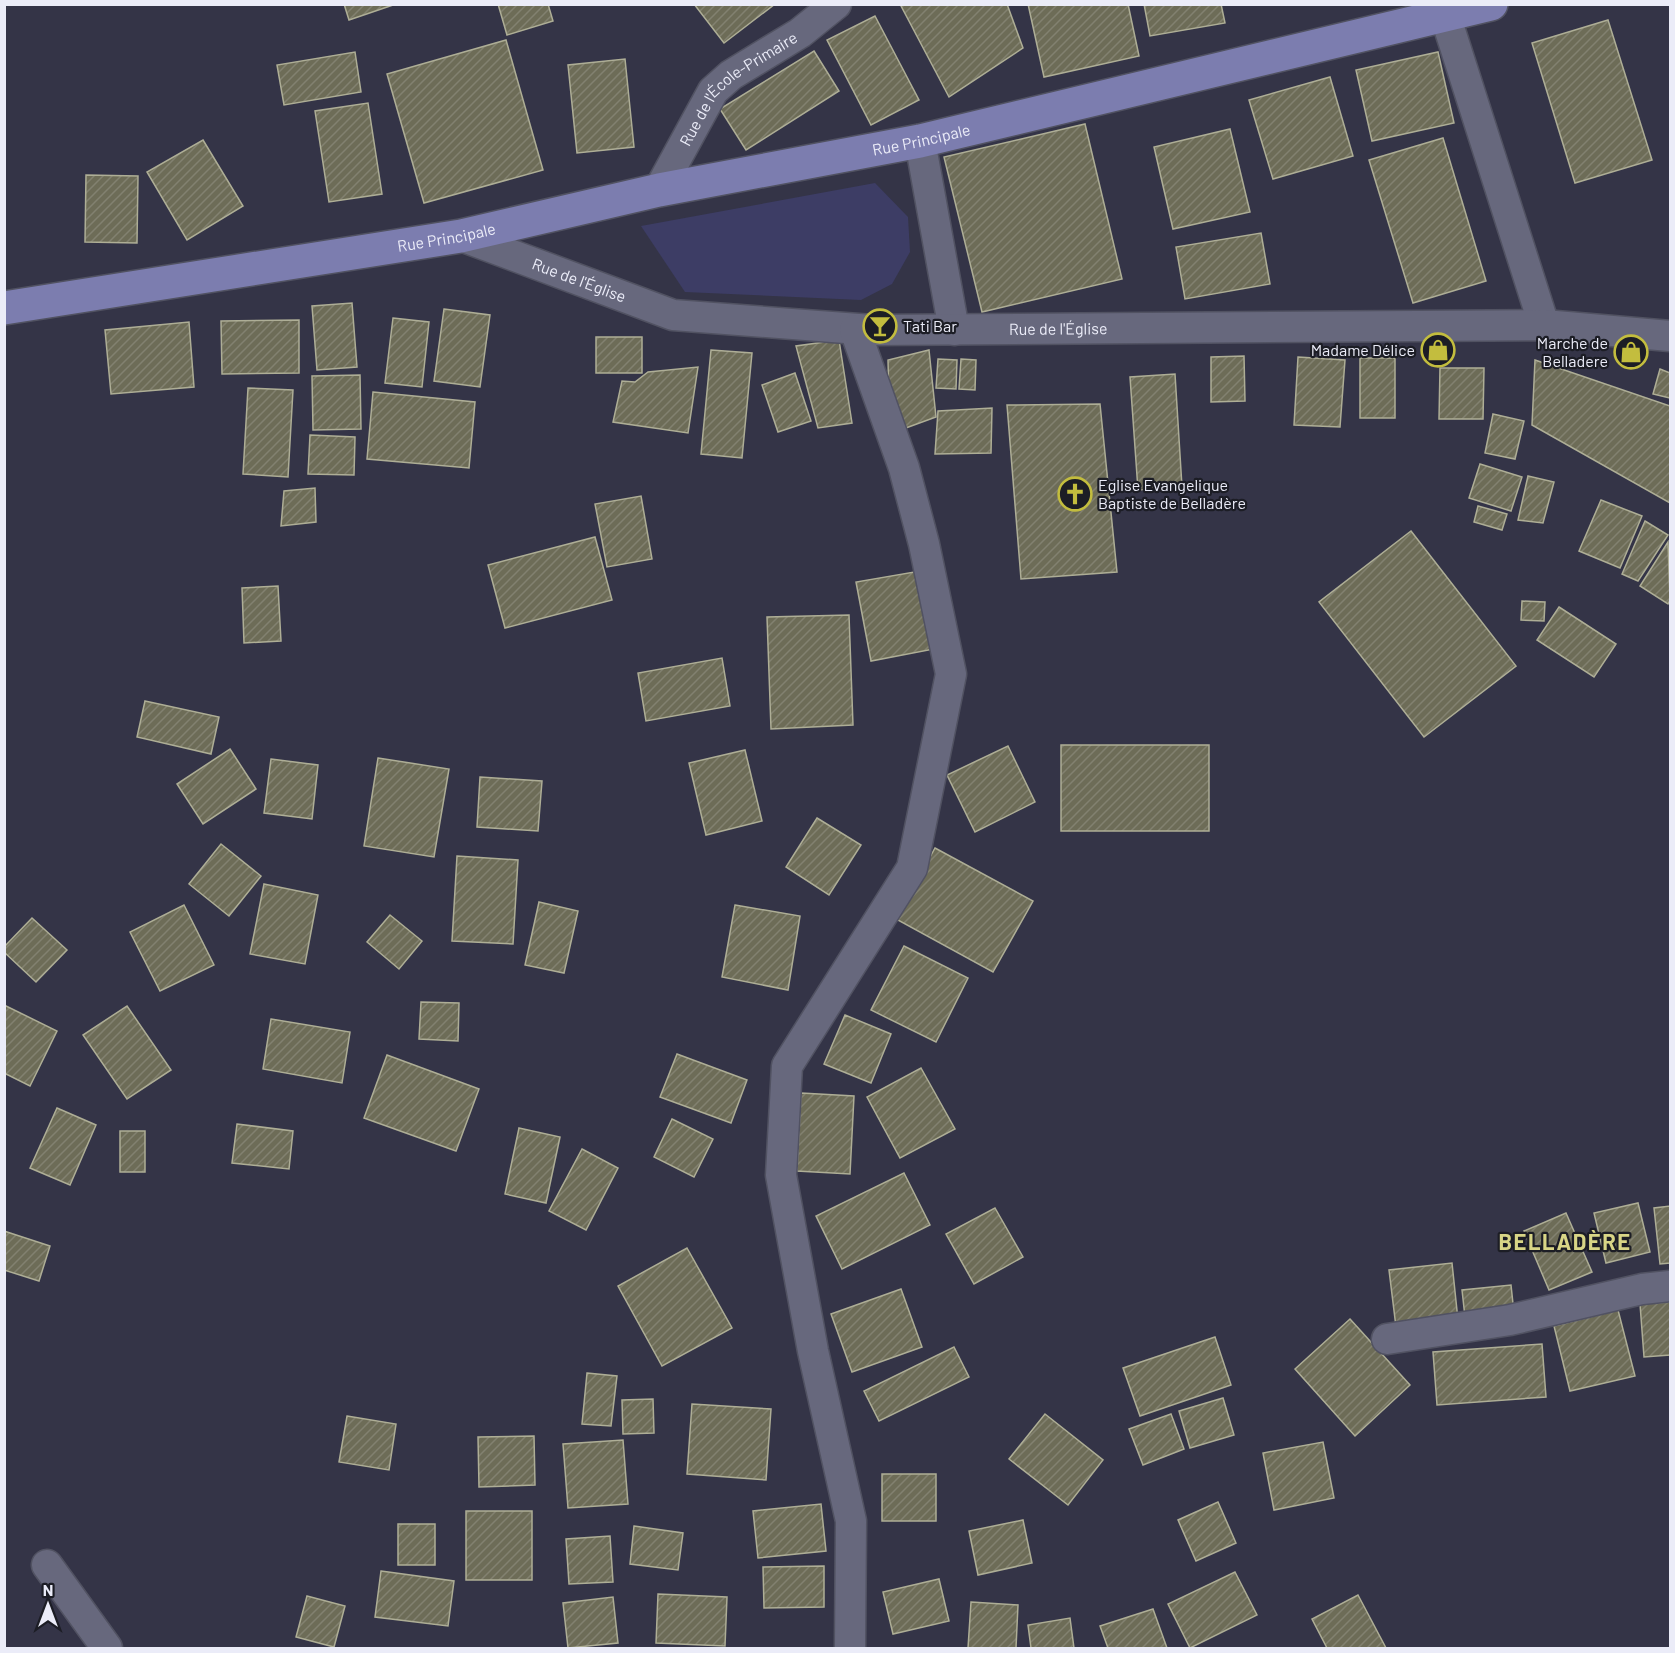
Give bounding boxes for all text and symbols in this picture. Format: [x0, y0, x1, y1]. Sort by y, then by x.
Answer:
street label: Rue de l'École-Primaire [675, 27, 800, 149]
street label: Rue Principale [871, 119, 972, 159]
street label: Rue Principale [396, 218, 497, 255]
street label: Rue de l'Église [530, 253, 629, 306]
bar icon: Tati Bar [862, 308, 898, 344]
place label: Tati Bar [903, 316, 957, 335]
street label: Rue de l'Église [1009, 318, 1108, 338]
shop icon: Madame Délice [1420, 332, 1456, 368]
place label: Marche de Belladere [1537, 333, 1608, 370]
shop icon: Marche de Belladere [1613, 334, 1649, 370]
place label: Madame Délice [1311, 340, 1415, 359]
place label: Eglise Evangelique Baptiste de Belladère [1098, 475, 1246, 512]
church icon: Eglise Evangelique Baptiste de Belladère [1057, 476, 1093, 512]
district label: BELLADÈRE [1498, 1228, 1632, 1254]
north arrow [18, 1575, 78, 1635]
text: N [43, 1580, 53, 1599]

